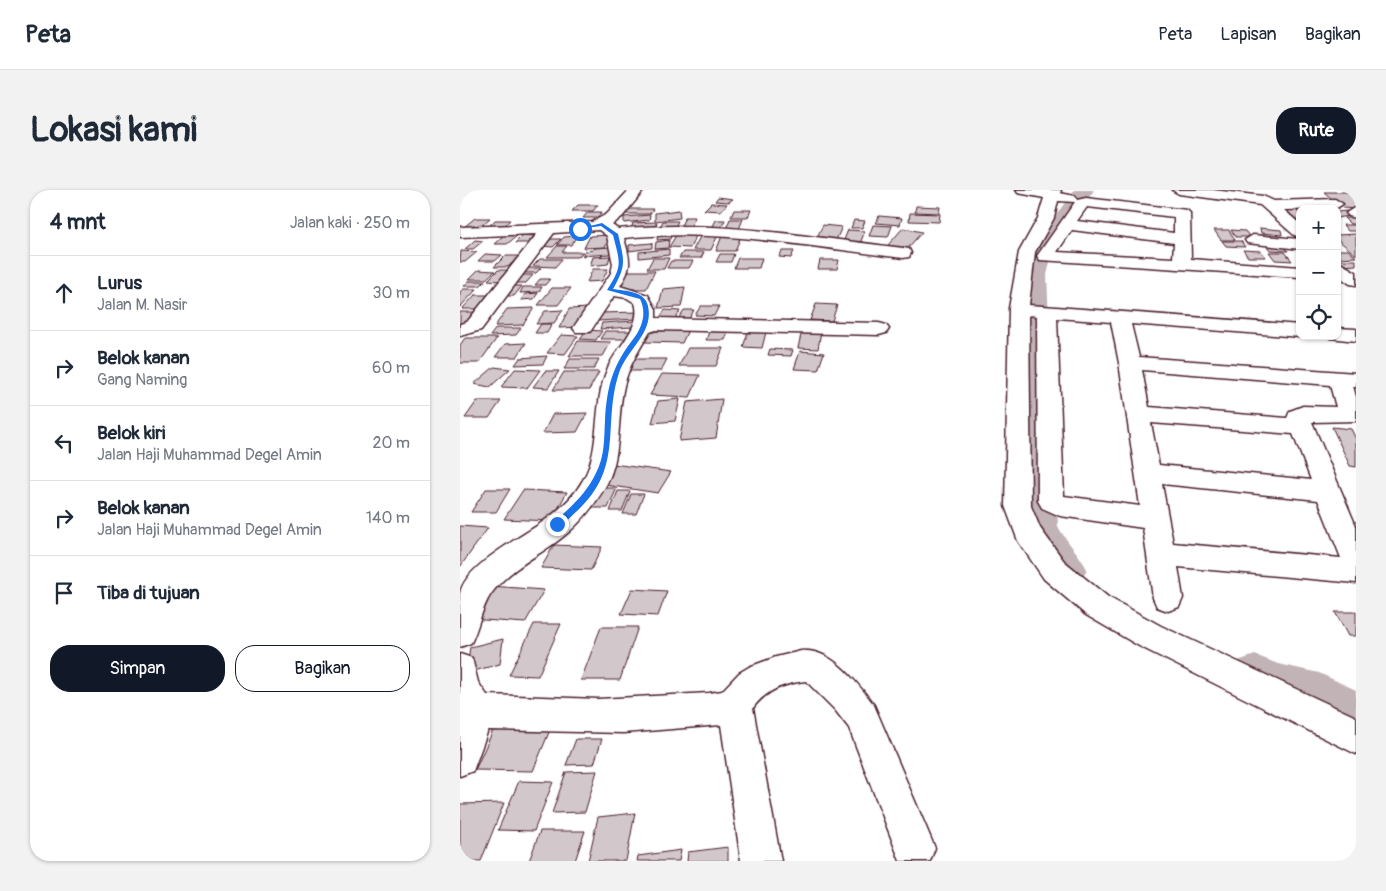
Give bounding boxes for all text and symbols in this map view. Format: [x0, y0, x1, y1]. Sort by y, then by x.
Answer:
text: Peta [25, 20, 71, 49]
text: Peta [1158, 23, 1192, 46]
text: Lapisan [1220, 23, 1277, 46]
text: Bagikan [1305, 23, 1361, 46]
button: Rute [1276, 107, 1356, 154]
text: Lokasi kami [30, 108, 197, 152]
map controls [1296, 205, 1341, 340]
button: + [1296, 205, 1341, 250]
text: 4 mnt [50, 209, 106, 236]
text: Jalan kaki · 250 m [290, 213, 410, 233]
route start [569, 218, 592, 241]
button: − [1296, 250, 1341, 295]
text: Lurus [97, 271, 142, 295]
icon: ahead [50, 279, 78, 307]
text: 30 m [372, 283, 410, 303]
text: Jalan M. Nasir [97, 295, 187, 315]
button: locate [1296, 295, 1341, 340]
text: Belok kanan [97, 346, 190, 370]
icon: right [50, 354, 78, 382]
text: 60 m [372, 358, 410, 378]
text: Gang Naming [97, 370, 187, 390]
text: Belok kiri [97, 421, 165, 445]
icon: left [50, 429, 78, 457]
text: 20 m [372, 433, 410, 453]
text: Jalan Haji Muhammad Degel Amin [97, 445, 322, 465]
text: Belok kanan [97, 496, 190, 520]
icon: right [50, 504, 78, 532]
text: 140 m [366, 508, 410, 528]
route end [546, 513, 569, 536]
text: Jalan Haji Muhammad Degel Amin [97, 520, 322, 540]
icon: arrive [50, 579, 78, 607]
text: Tiba di tujuan [97, 581, 200, 605]
button: Simpan [50, 645, 225, 692]
button: Bagikan [235, 645, 410, 692]

